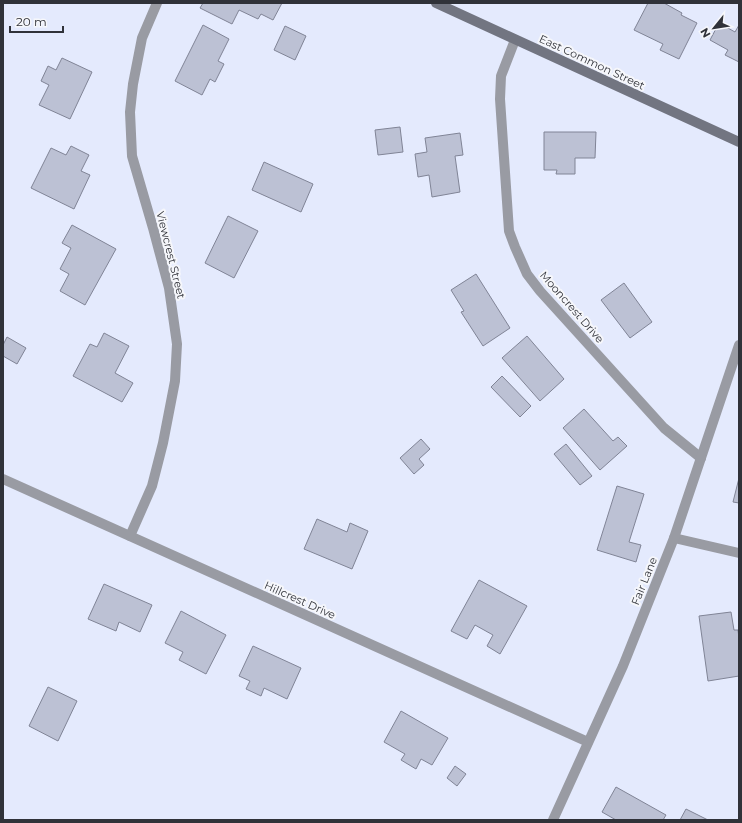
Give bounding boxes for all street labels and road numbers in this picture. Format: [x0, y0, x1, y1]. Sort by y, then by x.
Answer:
street label: East Common Street [537, 31, 647, 93]
street label: Viewcrest Street [153, 210, 189, 301]
street label: Mooncrest Drive [537, 268, 607, 346]
street label: Fair Lane [628, 555, 660, 607]
street label: Hillcrest Drive [262, 578, 338, 622]

